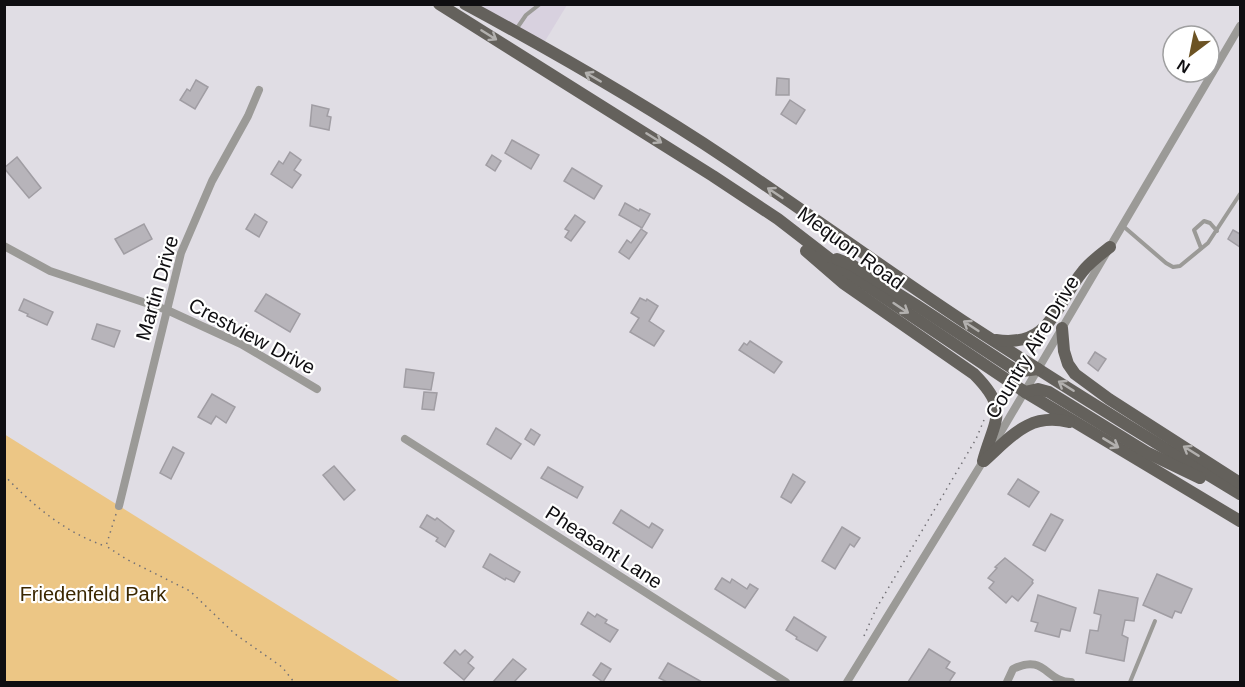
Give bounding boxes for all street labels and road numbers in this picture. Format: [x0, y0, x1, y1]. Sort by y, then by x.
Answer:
street label: Mequon Road [794, 202, 908, 294]
street label: Martin Drive [132, 233, 182, 343]
street label: Country Aire Drive [981, 272, 1083, 422]
street label: Crestview Drive [185, 293, 319, 379]
street label: Pheasant Lane [542, 501, 666, 593]

